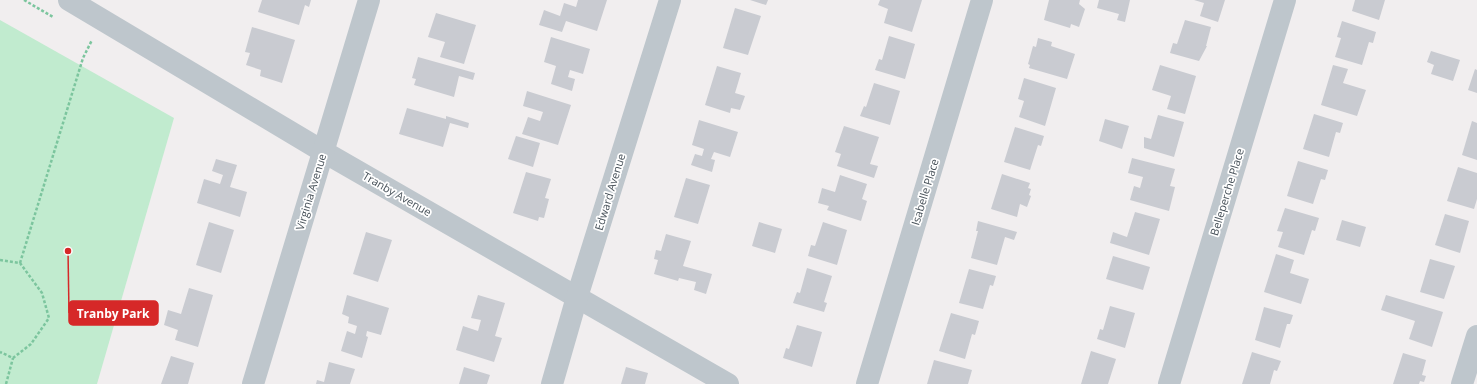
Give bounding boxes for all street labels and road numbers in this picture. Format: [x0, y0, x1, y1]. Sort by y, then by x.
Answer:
street label: Belleperche Place [1206, 146, 1247, 237]
street label: Edward Avenue [591, 151, 628, 232]
street label: Virginia Avenue [292, 152, 329, 232]
street label: Isabelle Place [907, 157, 942, 227]
street label: Tranby Avenue [360, 168, 434, 219]

